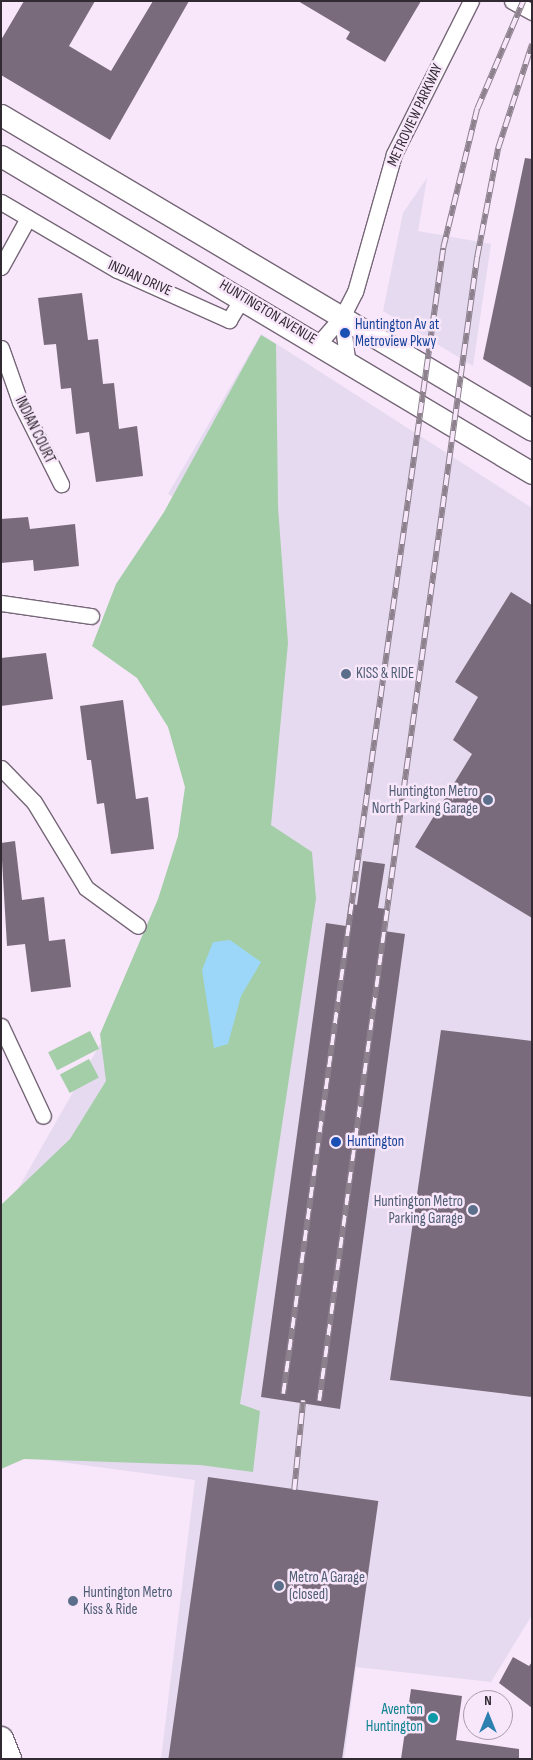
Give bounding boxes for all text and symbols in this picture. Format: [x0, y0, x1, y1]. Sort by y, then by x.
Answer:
street label: METROVIEW PARKWAY [383, 61, 447, 169]
street label: INDIAN DRIVE [105, 256, 175, 300]
street label: HUNTINGTON AVENUE [216, 276, 320, 348]
place label: Huntington Av at Metroview Pkwy [355, 315, 439, 350]
marker: Huntington Av at Metroview Pkwy [339, 327, 351, 339]
street label: INDIAN COURT [11, 394, 59, 466]
place label: KISS & RIDE [356, 665, 414, 683]
marker: KISS & RIDE [340, 668, 352, 680]
place label: Huntington Metro North Parking Garage [372, 782, 478, 817]
marker: Huntington Metro North Parking Garage [482, 794, 494, 806]
place label: Huntington [347, 1133, 404, 1151]
marker: Huntington [329, 1135, 343, 1149]
place label: Huntington Metro Parking Garage [374, 1192, 463, 1227]
marker: Huntington Metro Parking Garage [467, 1204, 479, 1216]
place label: Metro A Garage (closed) [289, 1568, 365, 1603]
marker: Metro A Garage (closed) [273, 1580, 285, 1592]
place label: Huntington Metro Kiss & Ride [83, 1583, 172, 1618]
marker: Huntington Metro Kiss & Ride [67, 1595, 79, 1607]
north arrow [463, 1690, 513, 1740]
text: N [484, 1692, 492, 1709]
place label: Aventon Huntington [366, 1700, 423, 1735]
marker: Aventon Huntington [427, 1712, 439, 1724]

